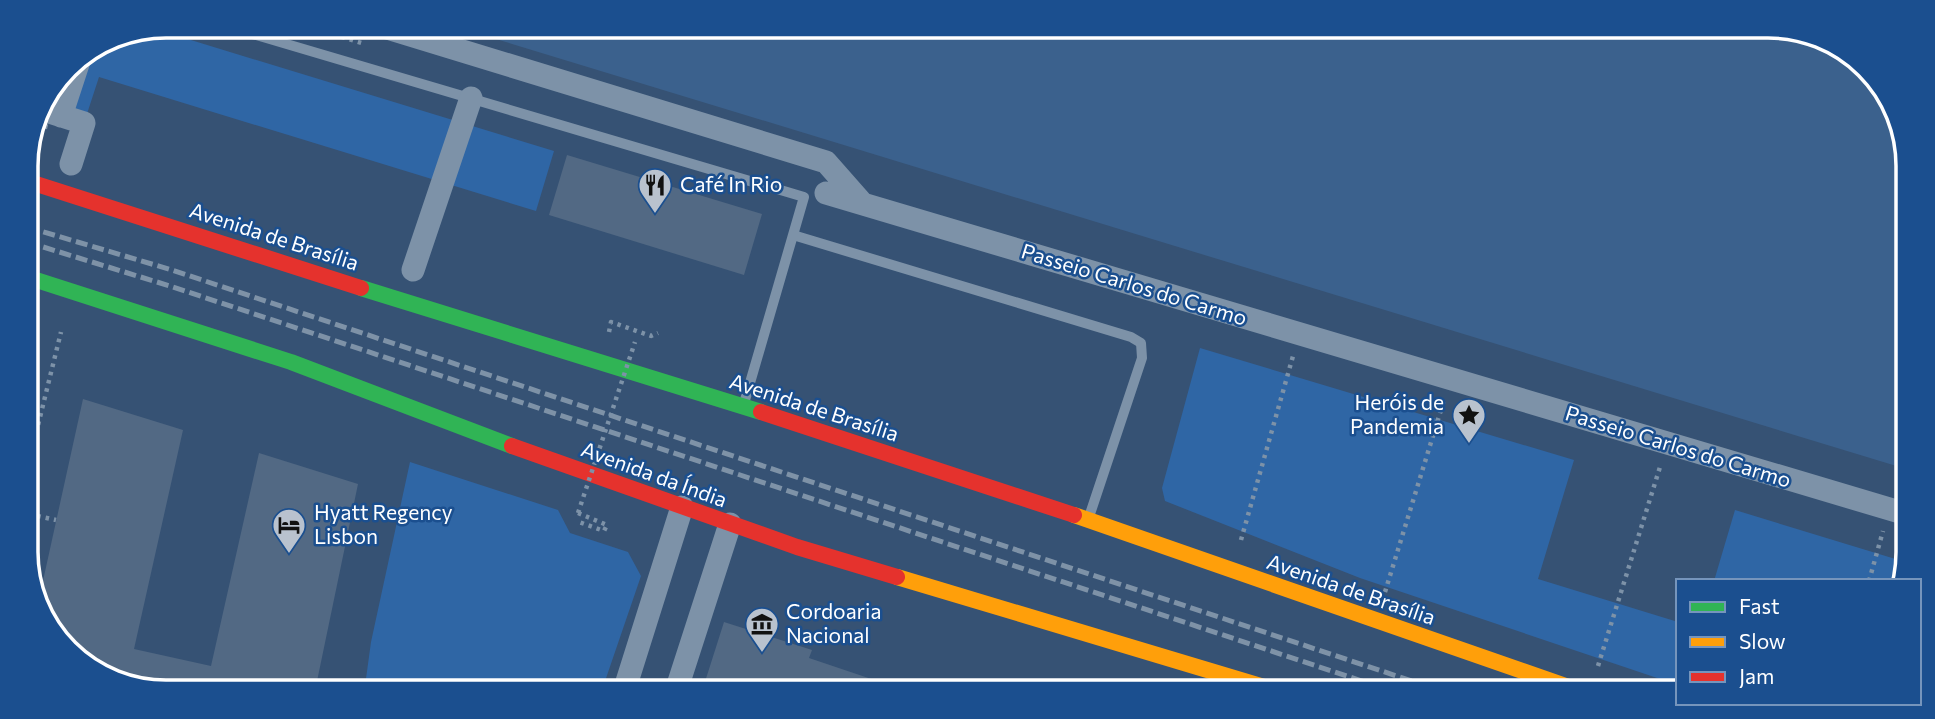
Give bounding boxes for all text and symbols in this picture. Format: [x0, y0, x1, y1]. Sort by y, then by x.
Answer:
restaurant icon: Café In Rio [636, 166, 674, 215]
place label: Café In Rio [680, 171, 782, 196]
street label: Avenida de Brasília [187, 196, 362, 275]
street label: Passeio Carlos do Carmo [1019, 237, 1250, 330]
street label: Avenida de Brasília [727, 367, 902, 446]
place label: Heróis de Pandemia [1350, 389, 1444, 438]
place icon: Heróis de Pandemia [1450, 396, 1488, 445]
street label: Passeio Carlos do Carmo [1563, 399, 1794, 492]
street label: Avenida da Índia [578, 436, 731, 512]
place label: Hyatt Regency Lisbon [314, 499, 453, 548]
hotel icon: Hyatt Regency Lisbon [270, 506, 308, 555]
street label: Avenida de Brasília [1264, 548, 1439, 629]
legend [1676, 579, 1921, 705]
text: Fast [1739, 593, 1780, 618]
place label: Cordoaria Nacional [786, 598, 881, 647]
museum icon: Cordoaria Nacional [743, 605, 781, 654]
text: Slow [1739, 628, 1786, 653]
text: Jam [1739, 663, 1774, 688]

